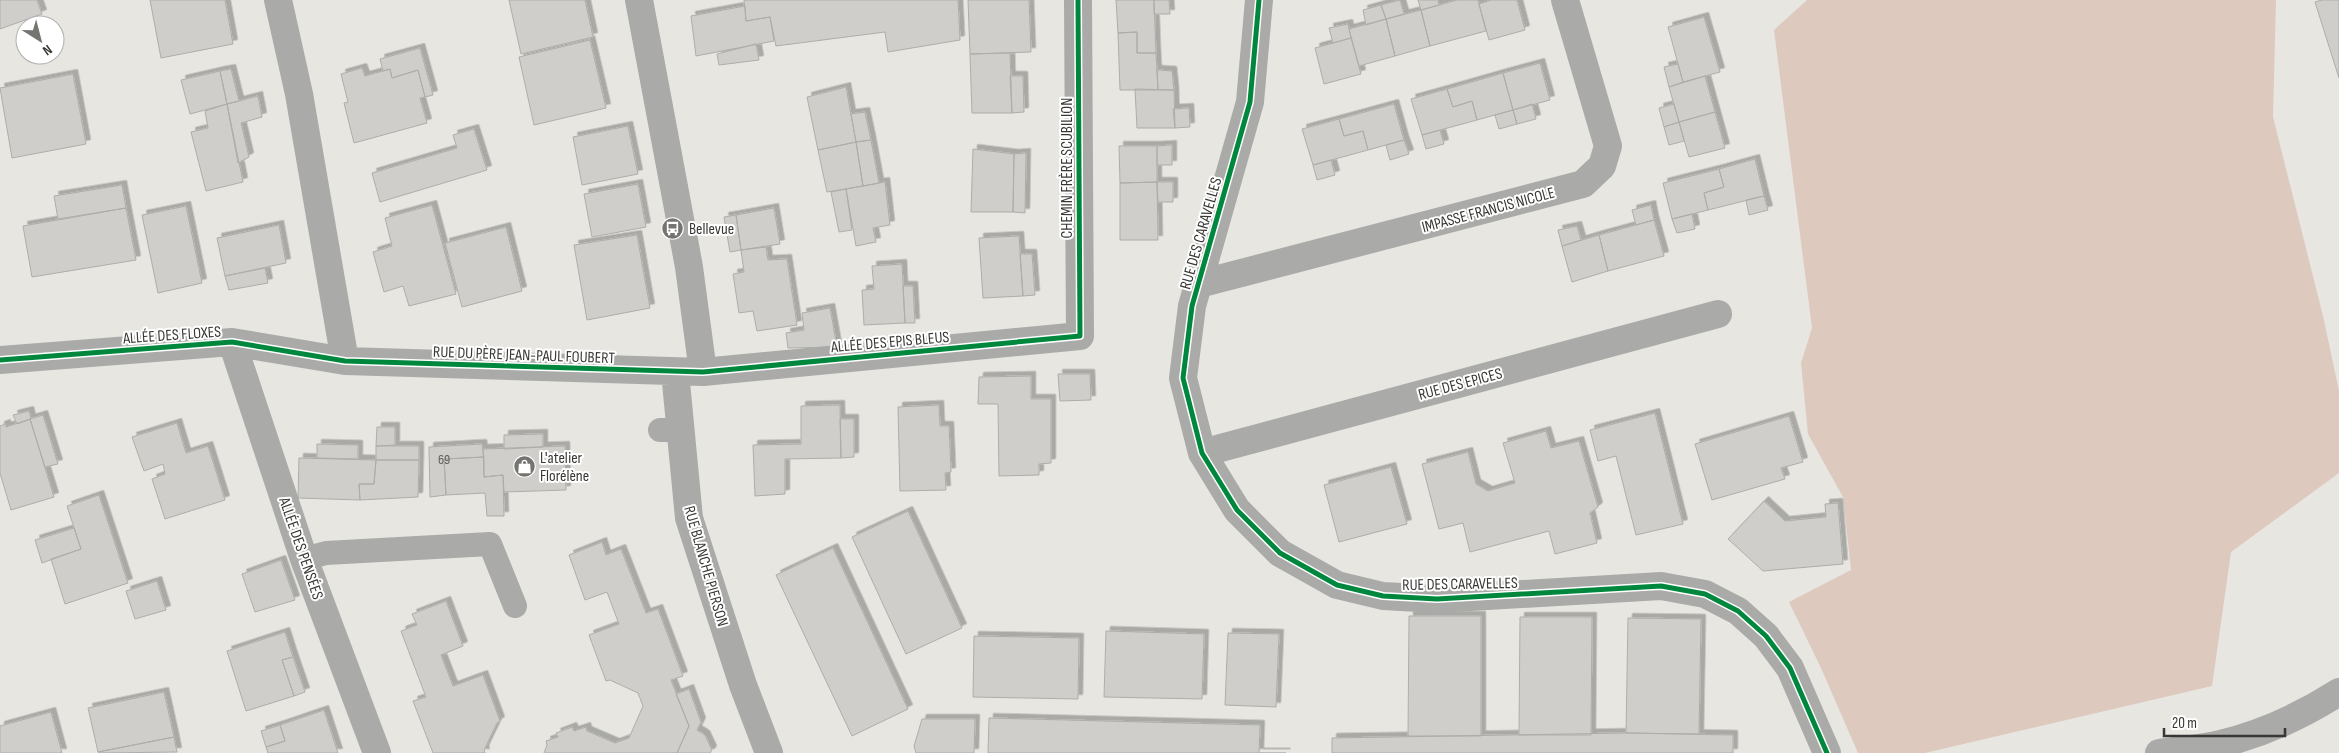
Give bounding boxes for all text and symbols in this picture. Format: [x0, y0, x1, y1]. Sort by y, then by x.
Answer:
north arrow [15, 15, 65, 65]
text: N [39, 41, 55, 59]
street label: CHEMIN FRÈRE SCUBILION [1058, 98, 1077, 238]
street label: RUE DES CARAVELLES [1176, 175, 1227, 292]
street label: IMPASSE FRANCIS NICOLE [1420, 184, 1557, 237]
bus stop icon: Bellevue [661, 216, 685, 240]
place label: Bellevue [689, 220, 734, 239]
street label: ALLÉE DES FLOXES [122, 323, 222, 348]
street label: ALLÉE DES EPIS BLEUS [829, 328, 950, 357]
street label: RUE DU PÈRE JEAN-PAUL FOUBERT [433, 343, 616, 368]
street label: RUE DES EPICES [1416, 364, 1505, 405]
place label: L'atelier Florélène [540, 449, 589, 486]
house number: 69 [438, 451, 450, 468]
shop icon: L'atelier Florélène [512, 454, 536, 478]
street label: ALLÉE DES PENSÉES [274, 494, 327, 602]
street label: RUE BLANCHE PIERSON [679, 504, 732, 629]
street label: RUE DES CARAVELLES [1402, 574, 1518, 595]
scale bar [2164, 706, 2285, 738]
text: 20 m [2172, 714, 2197, 733]

